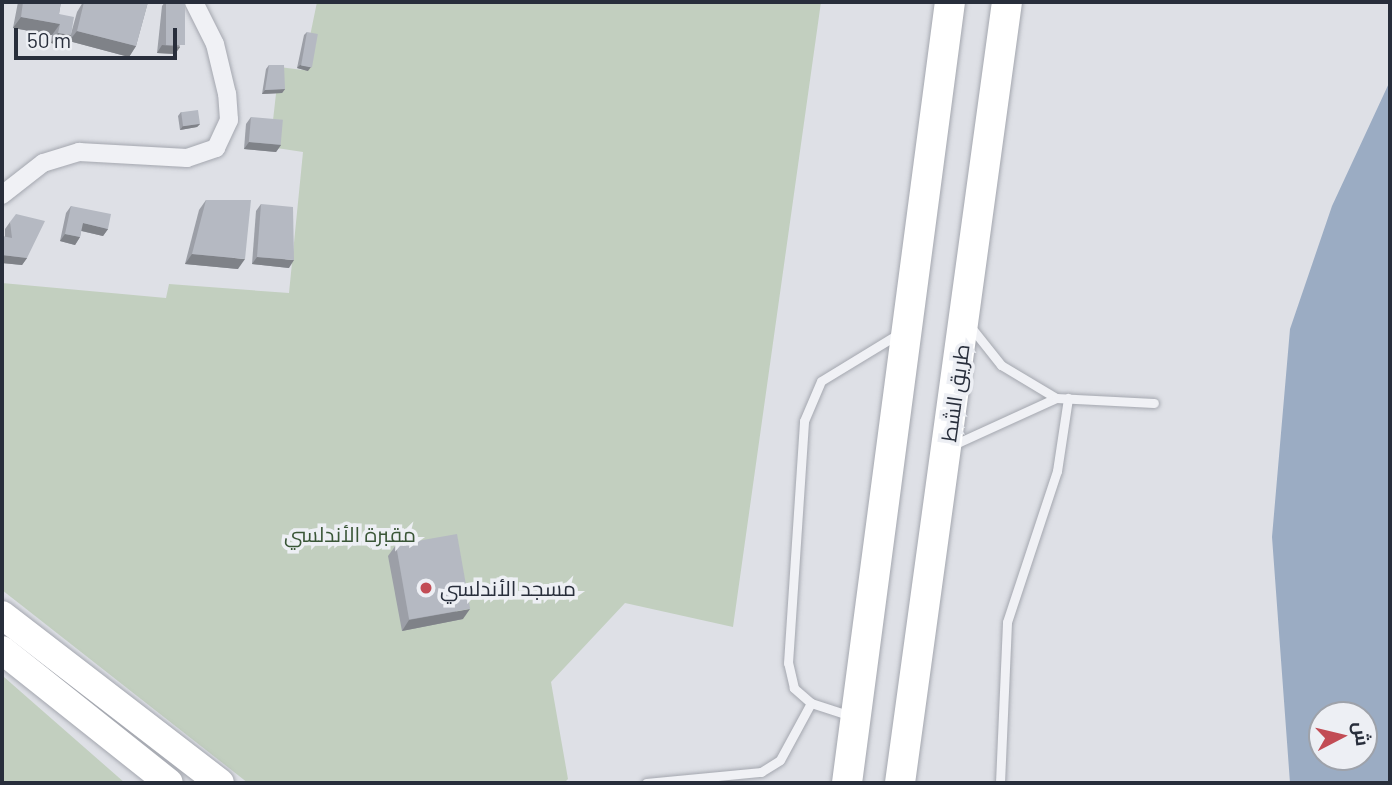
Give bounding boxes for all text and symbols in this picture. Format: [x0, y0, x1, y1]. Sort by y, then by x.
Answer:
scale bar [18, 14, 180, 58]
text: 50 m [27, 27, 71, 52]
street label: طريق الشط [936, 343, 974, 443]
park label: مقبرة الأندلسي [284, 521, 416, 547]
place label: مسجد الأندلسي [440, 575, 576, 601]
marker: مسجد الأندلسي [418, 580, 434, 596]
north arrow [1308, 701, 1378, 771]
text: ش [1349, 720, 1375, 747]

